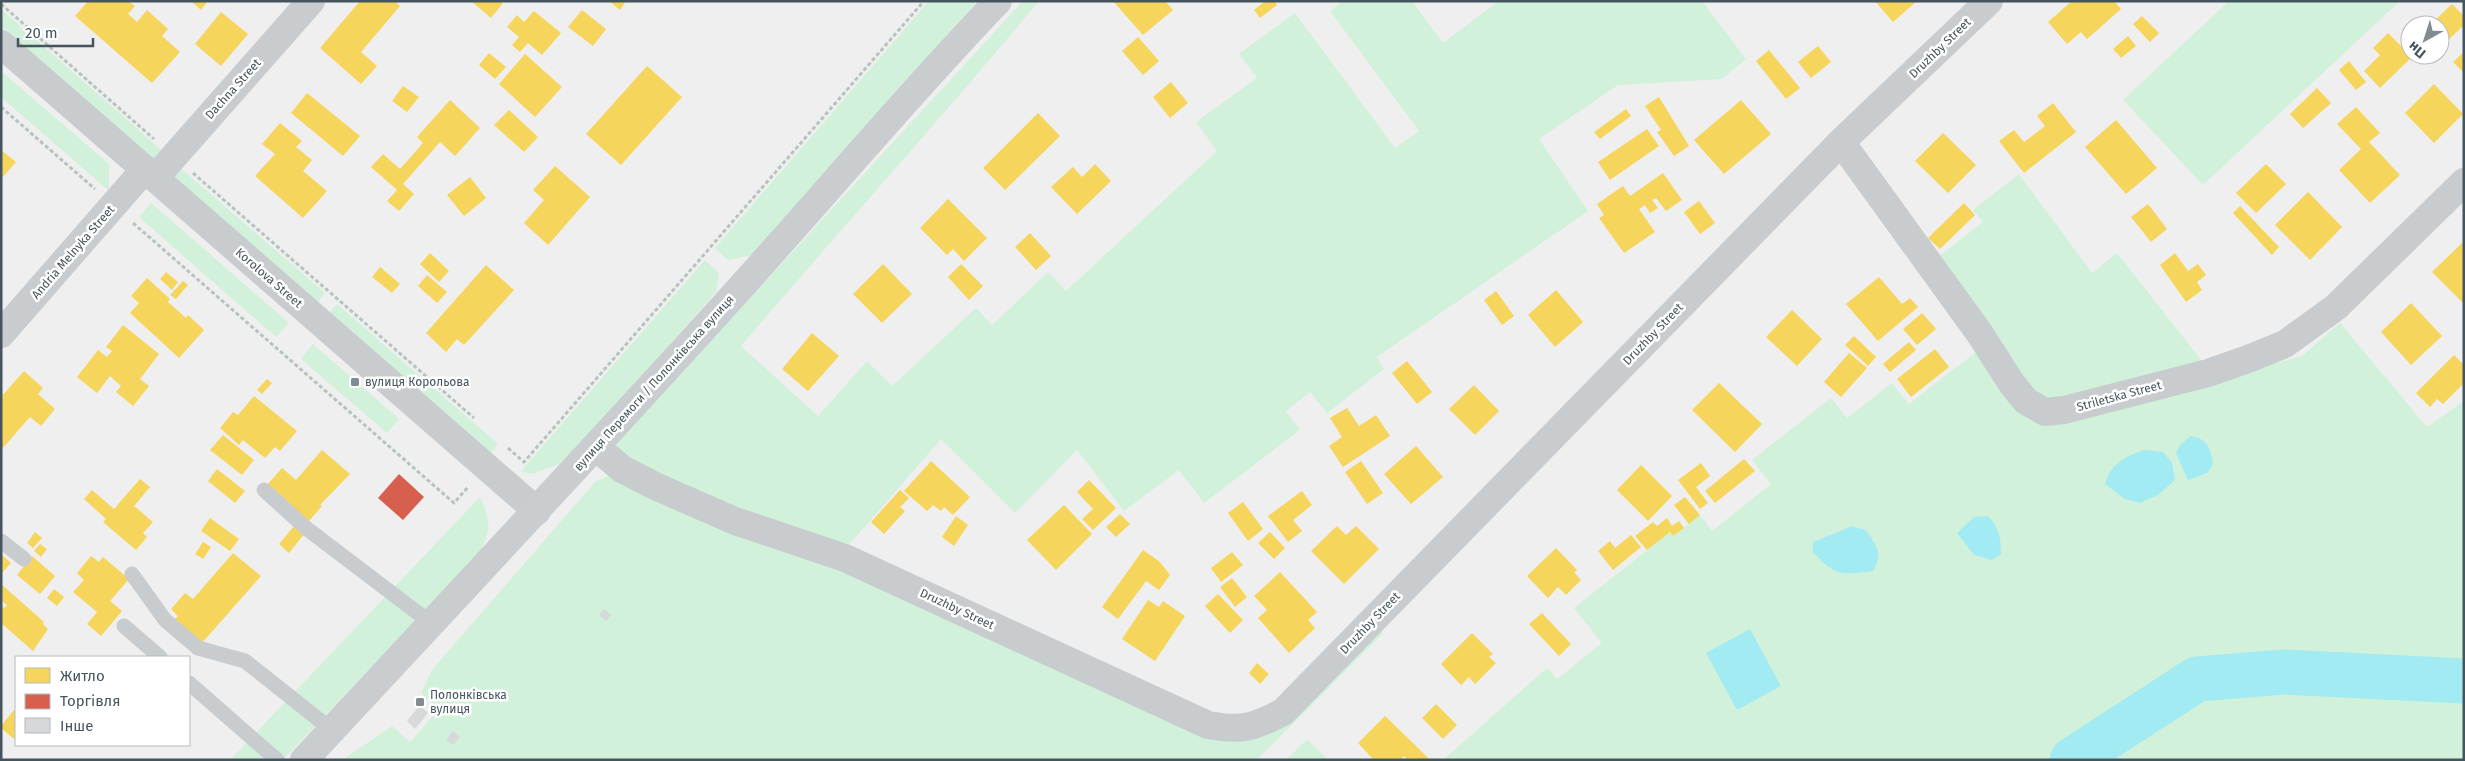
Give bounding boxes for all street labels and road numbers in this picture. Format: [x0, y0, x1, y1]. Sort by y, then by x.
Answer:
street label: Druzhby Street [1906, 15, 1974, 81]
street label: Dachna Street [202, 56, 264, 122]
street label: Andria Melnyka Street [29, 202, 118, 302]
street label: Korolova Street [233, 245, 306, 311]
street label: вулиця Перемоги / Полонківська вулиця [571, 292, 737, 474]
street label: Druzhby Street [1620, 300, 1686, 368]
street label: Striletska Street [2075, 378, 2163, 414]
street label: Druzhby Street [918, 586, 997, 633]
street label: Druzhby Street [1337, 589, 1403, 657]

